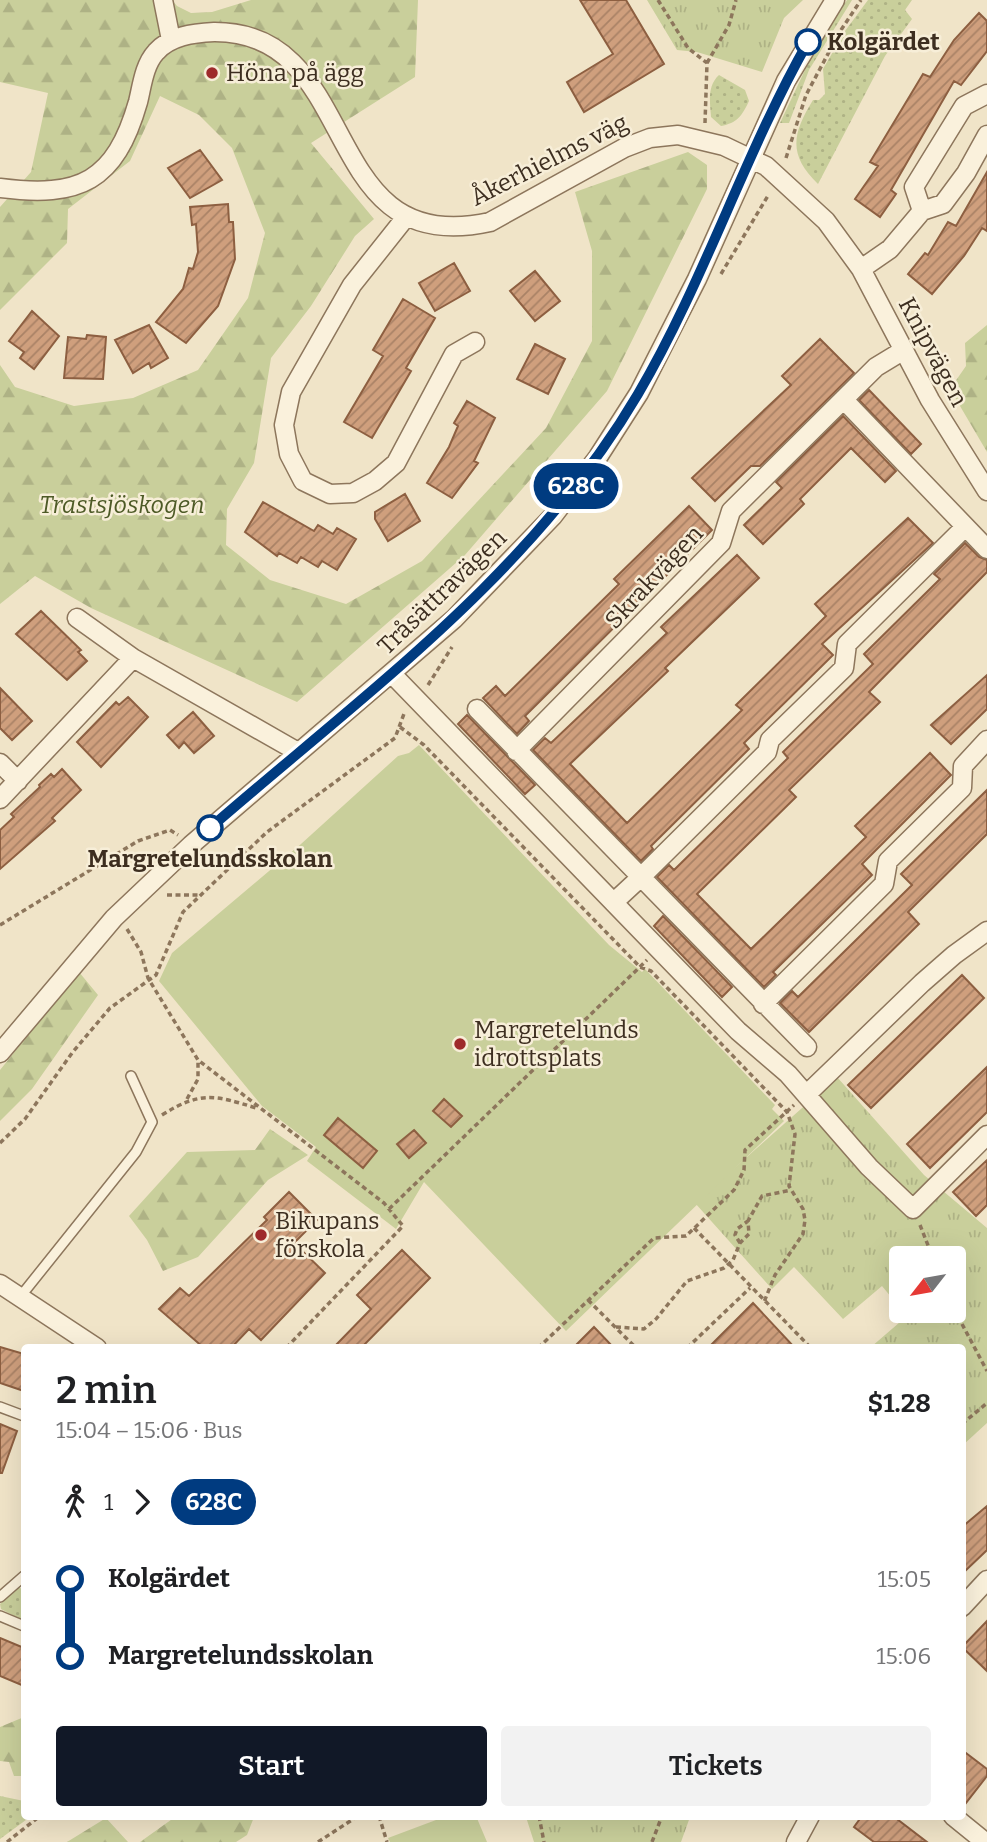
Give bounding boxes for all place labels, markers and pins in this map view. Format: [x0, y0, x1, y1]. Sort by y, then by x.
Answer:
place label: Kolgärdet [827, 28, 940, 56]
marker: Kolgärdet [795, 29, 821, 55]
place label: Höna på ägg [226, 59, 364, 87]
marker: Höna på ägg [204, 65, 220, 81]
marker: Margretelundsskolan [197, 815, 223, 841]
place label: Margretelundsskolan [88, 845, 333, 873]
place label: Margretelunds idrottsplats [474, 1016, 639, 1072]
marker: Margretelunds idrottsplats [452, 1036, 468, 1052]
place label: Bikupans förskola [275, 1207, 379, 1263]
marker: Bikupans förskola [253, 1227, 269, 1243]

